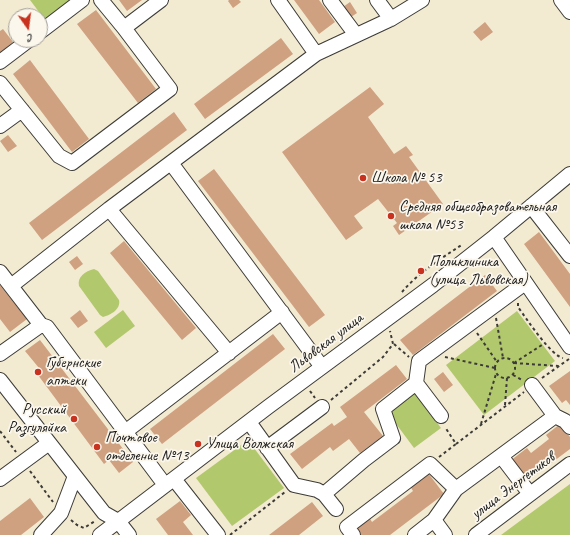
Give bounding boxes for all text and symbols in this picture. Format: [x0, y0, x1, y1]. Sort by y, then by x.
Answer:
north arrow [8, 8, 48, 48]
text: С [26, 31, 35, 46]
place label: Школа № 53 [371, 168, 442, 188]
marker: Школа № 53 [358, 173, 368, 183]
place label: Средняя общеобразовательная школа №53 [399, 197, 556, 235]
marker: Средняя общеобразовательная школа №53 [386, 211, 396, 221]
place label: Поликлиника (улица Львовская) [429, 252, 528, 290]
marker: Поликлиника (улица Львовская) [416, 266, 426, 276]
street label: Львовская улица [285, 309, 367, 377]
place label: Губернские аптеки [46, 353, 100, 391]
marker: Губернские аптеки [33, 367, 43, 377]
place label: Русский Разгуляйка [8, 400, 66, 438]
marker: Русский Разгуляйка [69, 414, 79, 424]
place label: Почтовое отделение №13 [105, 428, 189, 466]
place label: Улица Волжская [206, 434, 293, 454]
marker: Улица Волжская [193, 439, 203, 449]
marker: Почтовое отделение №13 [92, 442, 102, 452]
street label: улица Энергетиков [467, 448, 559, 524]

